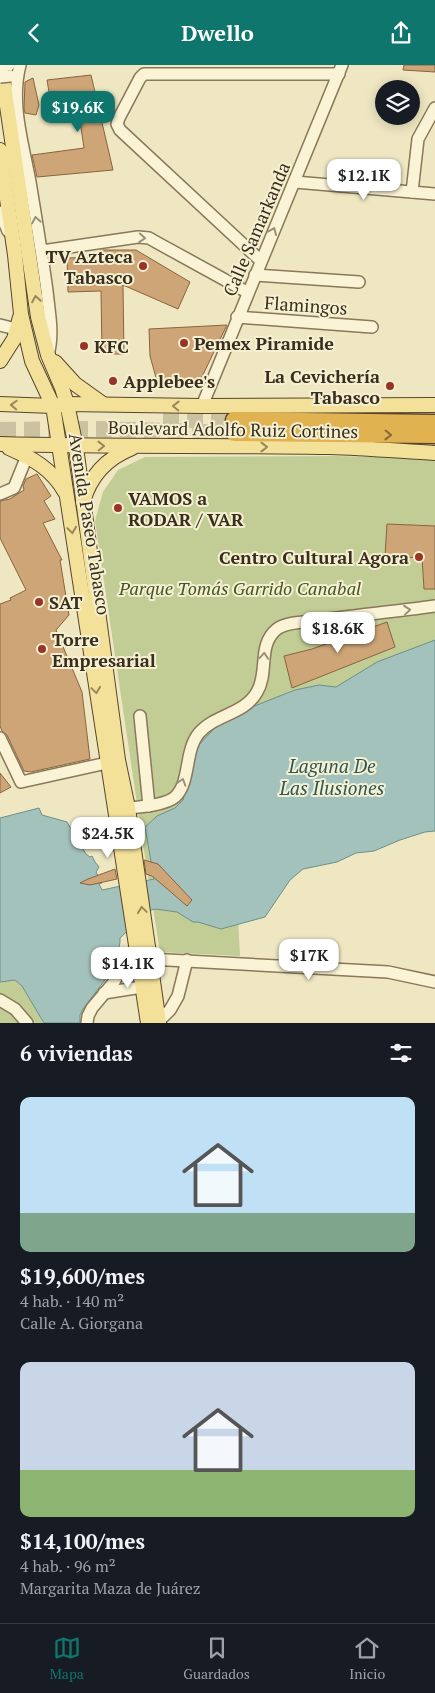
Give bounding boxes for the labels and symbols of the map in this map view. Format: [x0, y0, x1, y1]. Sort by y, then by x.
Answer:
pin: $19.6K [37, 91, 119, 133]
street label: Calle Samarkanda [217, 158, 295, 300]
pin: $12.1K [323, 159, 405, 201]
one-way arrow [32, 216, 42, 224]
one-way arrow [268, 228, 278, 236]
one-way arrow [138, 233, 146, 244]
place label: TV Azteca Tabasco [45, 244, 133, 289]
marker: TV Azteca Tabasco [137, 260, 149, 272]
street label: Flamingos [264, 290, 348, 320]
one-way arrow [31, 295, 41, 303]
place label: Pemex Piramide [194, 331, 334, 355]
place label: KFC [94, 334, 129, 358]
marker: Pemex Piramide [178, 337, 190, 349]
marker: KFC [78, 340, 90, 352]
place label: La Cevichería Tabasco [265, 364, 380, 409]
place label: Applebee's [123, 369, 215, 393]
marker: Applebee's [107, 375, 119, 387]
marker: La Cevichería Tabasco [384, 380, 396, 392]
one-way arrow [10, 399, 18, 410]
one-way arrow [172, 400, 180, 411]
street label: Boulevard Adolfo Ruiz Cortines [108, 415, 358, 443]
one-way arrow [384, 429, 392, 440]
street label: Avenida Paseo Tabasco [64, 431, 116, 617]
one-way arrow [98, 441, 105, 451]
one-way arrow [260, 442, 268, 452]
place label: VAMOS a RODAR / VAR [128, 486, 244, 531]
marker: VAMOS a RODAR / VAR [112, 502, 124, 514]
one-way arrow [67, 525, 77, 534]
place label: Centro Cultural Agora [219, 545, 409, 569]
marker: Centro Cultural Agora [413, 551, 425, 563]
park label: Parque Tomás Garrido Canabal [118, 576, 361, 600]
place label: SAT [49, 590, 83, 614]
marker: SAT [33, 596, 45, 608]
one-way arrow [403, 604, 411, 615]
pin: $18.6K [297, 611, 379, 654]
place label: Torre Empresarial [52, 627, 156, 672]
marker: Torre Empresarial [36, 643, 48, 655]
one-way arrow [259, 651, 270, 659]
one-way arrow [90, 687, 101, 695]
water label: Laguna De Las Ilusiones [279, 753, 385, 800]
one-way arrow [177, 778, 187, 787]
pin: $24.5K [67, 817, 149, 859]
one-way arrow [137, 906, 148, 914]
pin: $17K [279, 939, 339, 981]
pin: $14.1K [87, 947, 169, 989]

